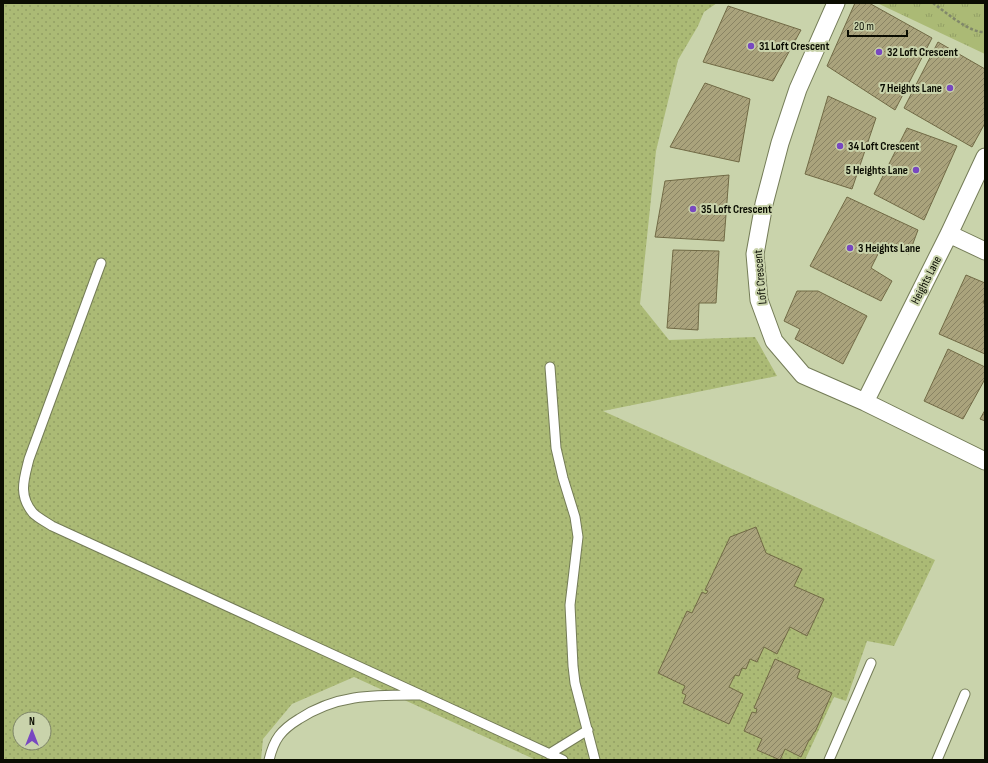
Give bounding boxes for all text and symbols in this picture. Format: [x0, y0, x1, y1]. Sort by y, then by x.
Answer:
scale bar [848, 12, 907, 38]
text: 20 m [854, 19, 874, 34]
place label: 31 Loft Crescent [759, 39, 829, 54]
marker: 31 Loft Crescent [746, 41, 756, 51]
place label: 32 Loft Crescent [887, 45, 958, 60]
marker: 32 Loft Crescent [874, 47, 884, 57]
place label: 7 Heights Lane [880, 81, 942, 96]
marker: 7 Heights Lane [945, 83, 955, 93]
place label: 34 Loft Crescent [848, 139, 919, 154]
marker: 34 Loft Crescent [835, 141, 845, 151]
place label: 5 Heights Lane [846, 163, 908, 178]
marker: 5 Heights Lane [911, 165, 921, 175]
place label: 35 Loft Crescent [701, 202, 772, 217]
marker: 35 Loft Crescent [688, 204, 698, 214]
place label: 3 Heights Lane [858, 241, 920, 256]
marker: 3 Heights Lane [845, 243, 855, 253]
street label: Loft Crescent [751, 249, 770, 305]
street label: Heights Lane [908, 254, 945, 307]
north arrow [12, 711, 52, 751]
text: N [29, 715, 35, 728]

